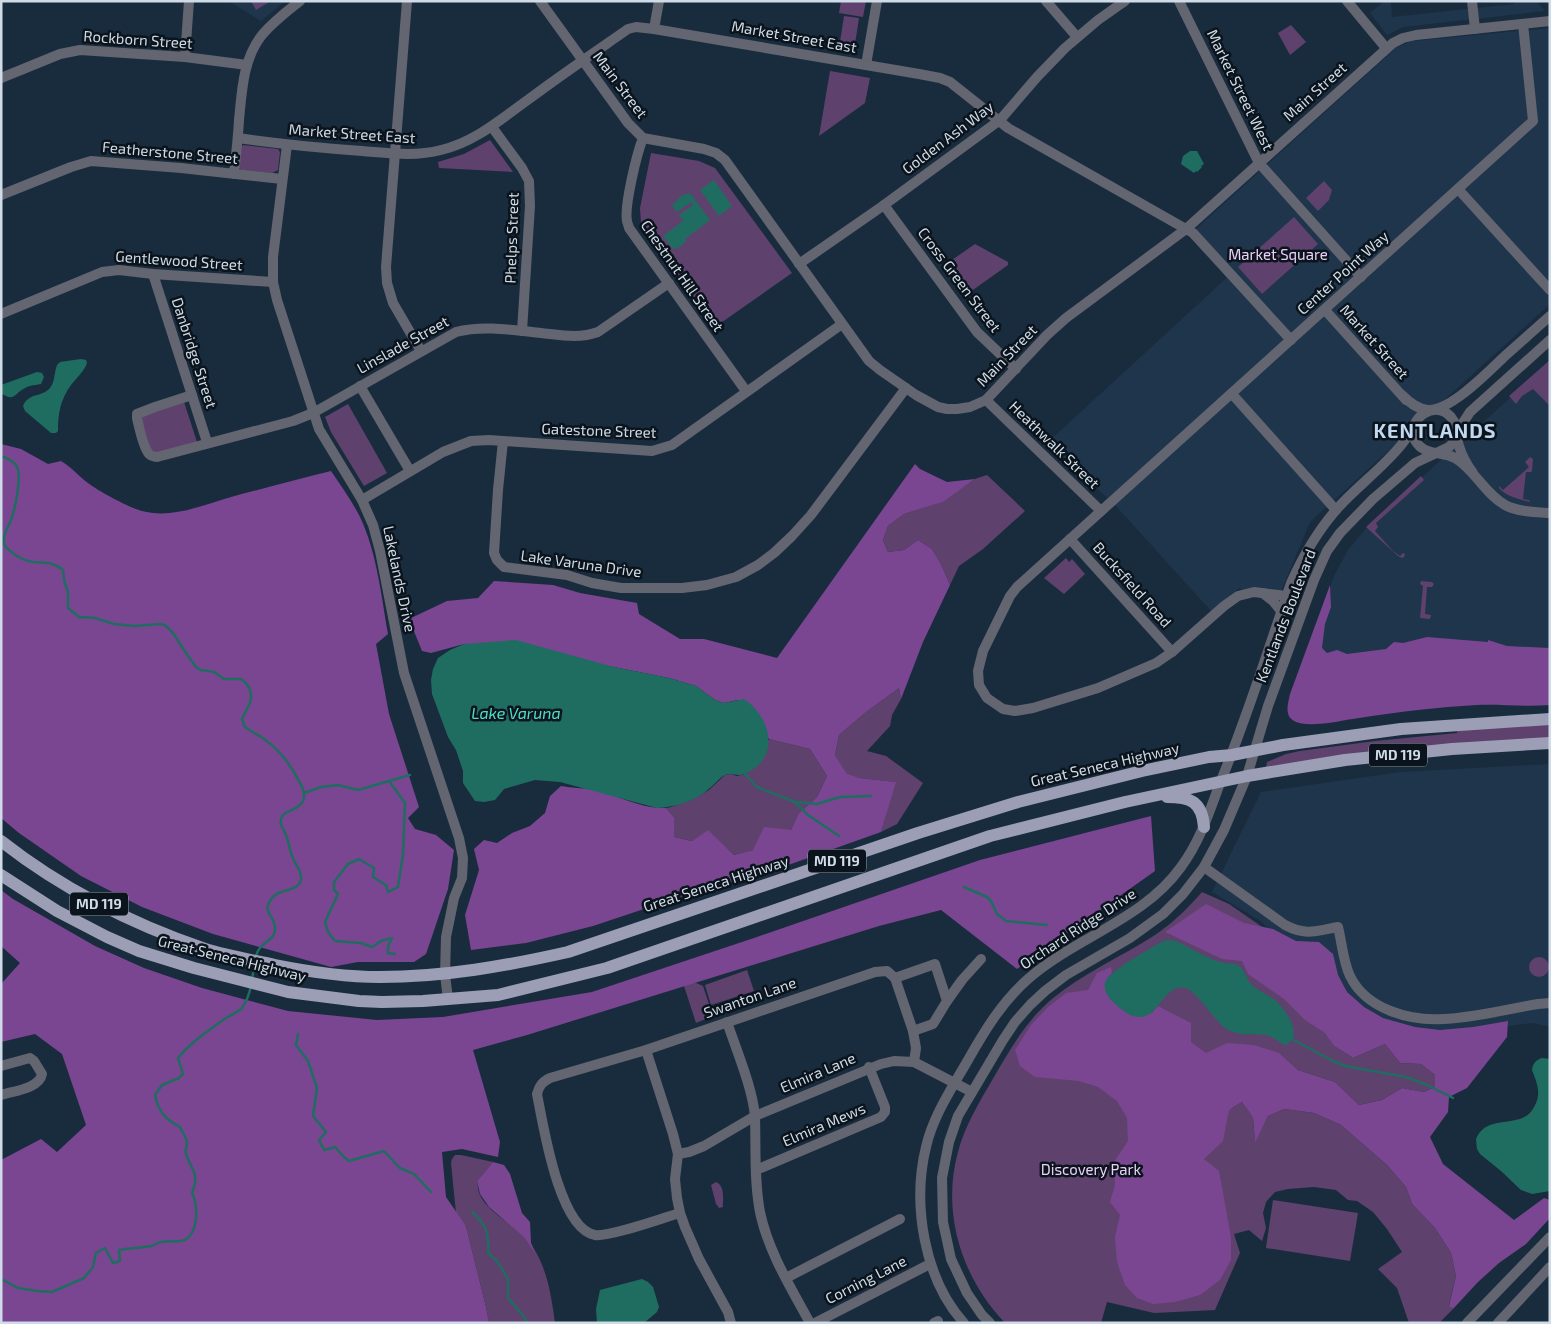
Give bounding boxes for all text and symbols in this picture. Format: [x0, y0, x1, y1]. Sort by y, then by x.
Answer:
street label: Market Street East [730, 16, 859, 56]
street label: Rockborn Street [83, 26, 194, 52]
street label: Market Street West [1204, 26, 1278, 153]
street label: Main Street [590, 47, 652, 122]
street label: Main Street [1279, 58, 1350, 124]
street label: Golden Ash Way [898, 97, 997, 177]
street label: Market Street East [288, 120, 416, 146]
street label: Featherstone Street [101, 137, 239, 167]
street label: Phelps Street [500, 192, 522, 284]
street label: Chestnut Hill Street [638, 216, 728, 335]
street label: Cross Green Street [915, 223, 1005, 336]
street label: Center Point Way [1293, 226, 1392, 318]
park label: Market Square [1228, 245, 1328, 263]
street label: Gentlewood Street [115, 247, 244, 273]
street label: Danbridge Street [169, 295, 221, 411]
street label: Market Street [1337, 301, 1413, 382]
street label: Linslade Street [353, 311, 452, 377]
street label: Main Street [972, 320, 1040, 390]
street label: Heathwalk Street [1006, 397, 1104, 492]
district label: KENTLANDS [1373, 418, 1497, 442]
street label: Gatestone Street [541, 419, 657, 441]
street label: Lakelands Drive [380, 524, 420, 633]
street label: Bucksfield Road [1090, 538, 1176, 631]
street label: Lake Varuna Drive [520, 546, 643, 580]
street label: Kentlands Boulevard [1251, 546, 1319, 685]
water label: Lake Varuna [471, 703, 561, 722]
street label: Great Seneca Highway [1029, 738, 1181, 790]
road number: MD 119 [1369, 744, 1427, 766]
road number: MD 119 [808, 849, 866, 872]
street label: Great Seneca Highway [641, 851, 791, 915]
street label: Orchard Ridge Drive [1016, 884, 1139, 972]
road number: MD 119 [70, 892, 128, 916]
street label: Great Seneca Highway [156, 931, 308, 985]
street label: Swanton Lane [701, 973, 798, 1021]
street label: Elmira Lane [777, 1048, 858, 1096]
street label: Elmira Mews [779, 1099, 868, 1150]
park label: Discovery Park [1041, 1160, 1142, 1178]
street label: Corning Lane [822, 1251, 909, 1307]

